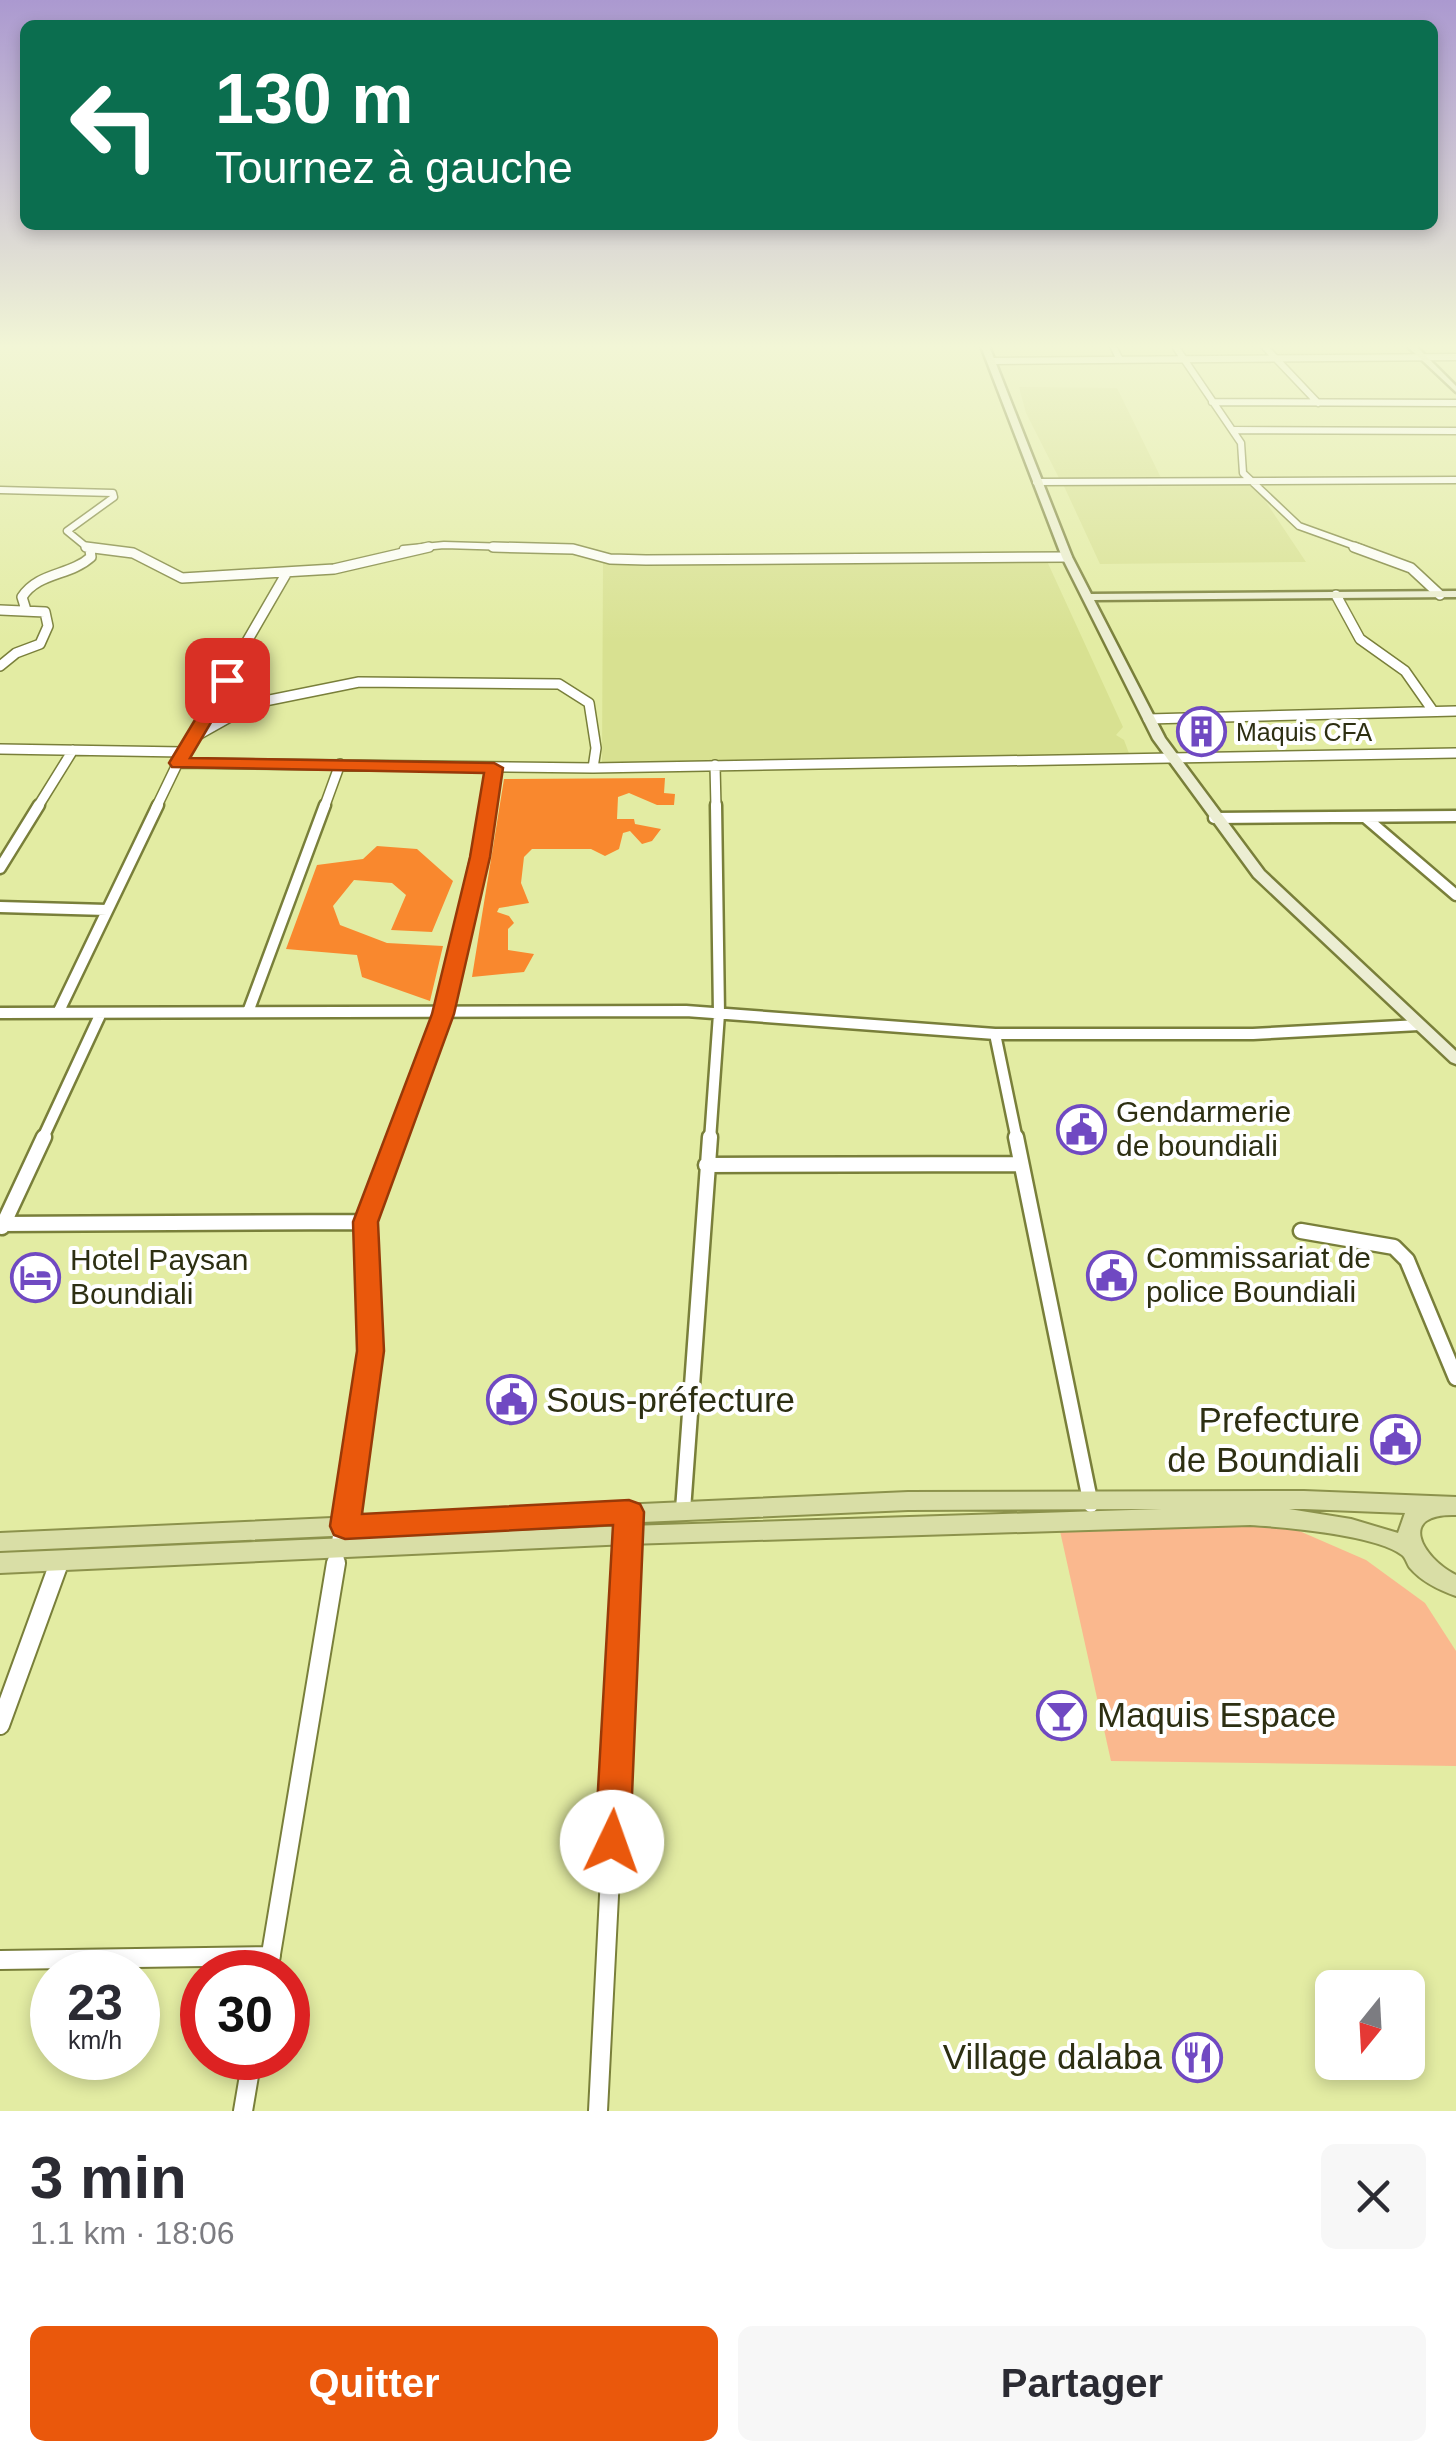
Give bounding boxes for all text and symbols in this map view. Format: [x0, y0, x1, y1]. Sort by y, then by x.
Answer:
icon: left [50, 60, 180, 190]
text: 130 m [215, 60, 413, 138]
text: Tournez à gauche [215, 142, 573, 193]
pin [185, 638, 270, 723]
icon: arrive [200, 653, 255, 708]
building icon: Maquis CFA [1175, 706, 1227, 758]
place label: Maquis CFA [1236, 718, 1372, 746]
place label: Gendarmerie de boundiali [1116, 1095, 1291, 1162]
public building icon: Gendarmerie de boundiali [1055, 1103, 1107, 1155]
place label: Commissariat de police Boundiali [1146, 1241, 1371, 1308]
place label: Hotel Paysan Boundiali [70, 1243, 248, 1310]
public building icon: Commissariat de police Boundiali [1085, 1249, 1137, 1301]
hotel icon: Hotel Paysan Boundiali [9, 1251, 61, 1303]
public building icon: Sous-préfecture [485, 1374, 537, 1426]
place label: Sous-préfecture [546, 1380, 795, 1419]
place label: Prefecture de Boundiali [1167, 1400, 1360, 1479]
public building icon: Prefecture de Boundiali [1369, 1414, 1421, 1466]
bar icon: Maquis Espace [1036, 1689, 1088, 1741]
place label: Maquis Espace [1097, 1695, 1336, 1734]
position arrow [560, 1790, 664, 1894]
speed limit sign: 30 [180, 1950, 310, 2080]
north arrow [1315, 1970, 1425, 2080]
map controls [1315, 1970, 1425, 2080]
text: 23 [67, 1975, 123, 2031]
text: km/h [68, 2026, 122, 2054]
restaurant icon: Village dalaba [1171, 2031, 1223, 2083]
place label: Village dalaba [943, 2037, 1163, 2076]
text: 3 min [30, 2144, 187, 2211]
button: close [1321, 2144, 1426, 2249]
text: 1.1 km · 18:06 [30, 2215, 235, 2251]
button: Quitter [30, 2326, 718, 2441]
button: Partager [738, 2326, 1426, 2441]

